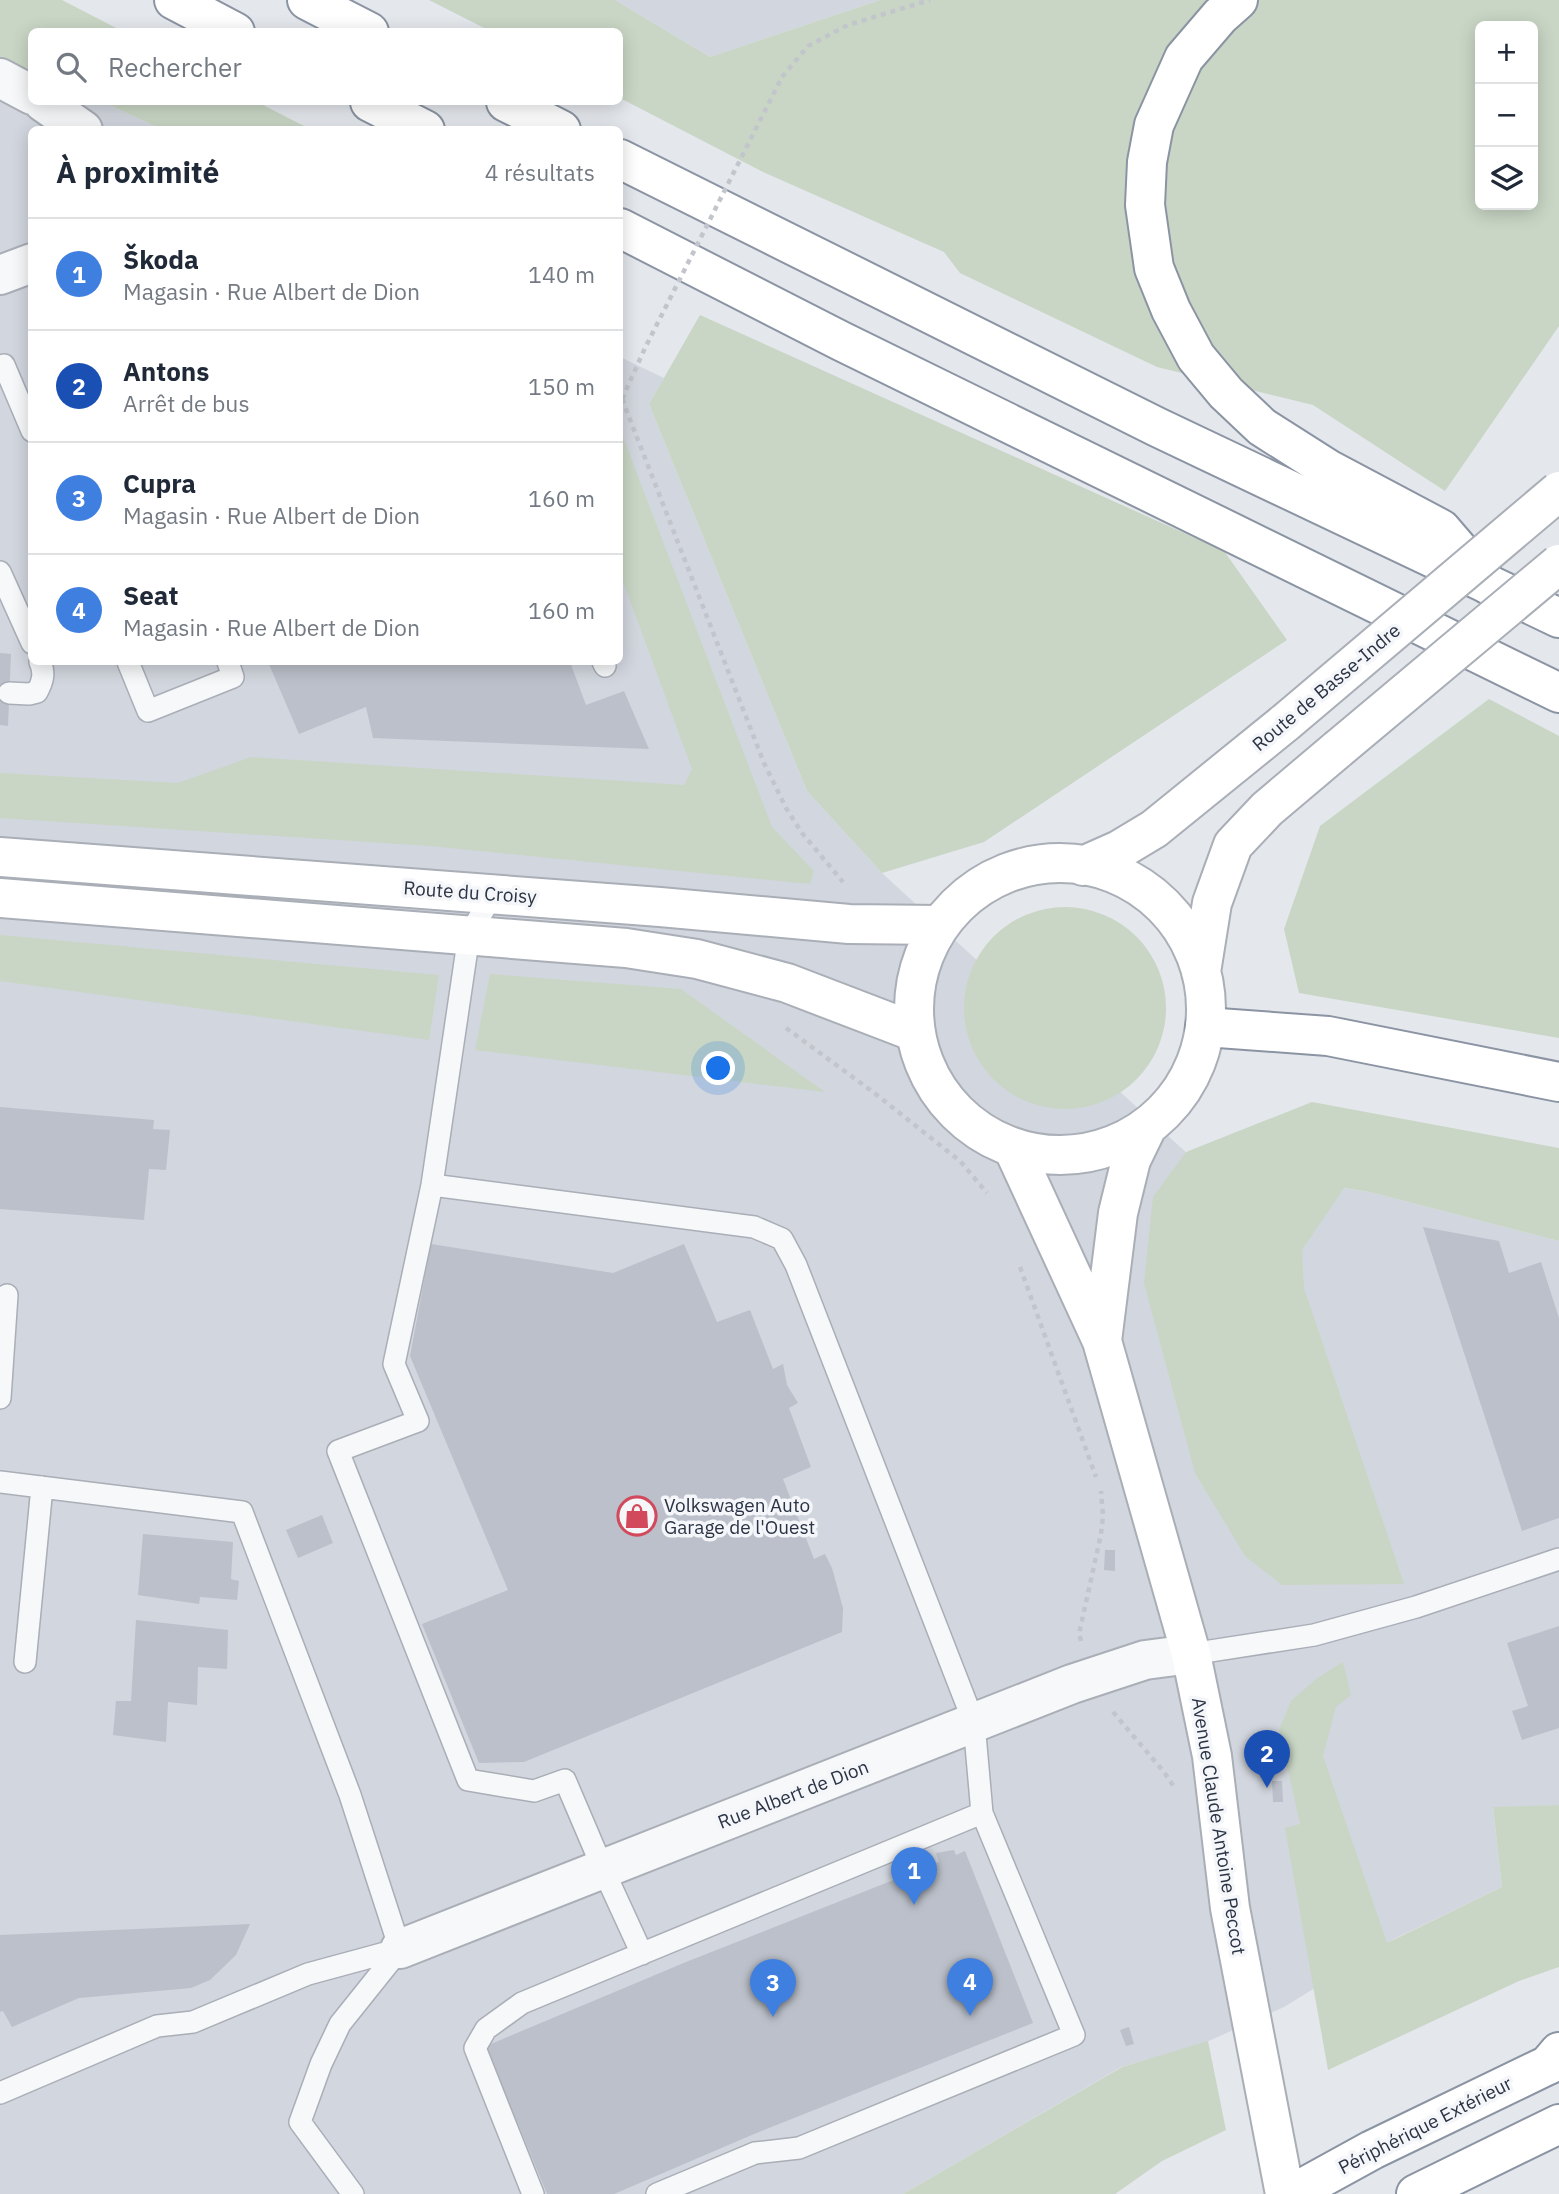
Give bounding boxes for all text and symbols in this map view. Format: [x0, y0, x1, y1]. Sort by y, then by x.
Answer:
map controls [1475, 21, 1538, 210]
button: + [1475, 21, 1538, 84]
search box [28, 28, 623, 105]
icon: search [52, 48, 90, 86]
text: Rechercher [108, 50, 242, 84]
button: − [1475, 84, 1538, 147]
button: layers [1475, 147, 1538, 210]
text: À proximité [56, 152, 219, 191]
text: 4 résultats [485, 157, 595, 187]
text: Škoda [123, 242, 199, 276]
text: 1 [72, 259, 86, 289]
text: 140 m [528, 259, 595, 289]
text: Magasin · Rue Albert de Dion [123, 276, 420, 306]
text: Antons [123, 354, 209, 388]
text: 2 [72, 371, 86, 401]
text: 150 m [528, 371, 595, 401]
text: Arrêt de bus [123, 388, 250, 418]
text: Cupra [123, 466, 196, 500]
text: 3 [72, 483, 86, 513]
text: 160 m [528, 483, 595, 513]
text: Magasin · Rue Albert de Dion [123, 500, 420, 530]
text: Seat [123, 578, 178, 612]
text: 4 [72, 595, 86, 625]
text: 160 m [528, 595, 595, 625]
text: Magasin · Rue Albert de Dion [123, 612, 420, 642]
street label: Route de Basse-Indre [1247, 618, 1405, 756]
street label: Route du Croisy [403, 875, 538, 909]
your location [701, 1051, 735, 1085]
place label: Volkswagen Auto Garage de l'Ouest [664, 1493, 815, 1539]
shop icon: Volkswagen Auto Garage de l'Ouest [616, 1495, 658, 1537]
street label: Avenue Claude Antoine Peccot [1187, 1696, 1251, 1956]
pin: 2 [1244, 1730, 1290, 1788]
street label: Rue Albert de Dion [714, 1754, 872, 1834]
pin: 1 [891, 1847, 937, 1905]
pin: 4 [947, 1958, 993, 2016]
pin: 3 [750, 1959, 796, 2017]
street label: Périphérique Extérieur [1334, 2071, 1516, 2179]

